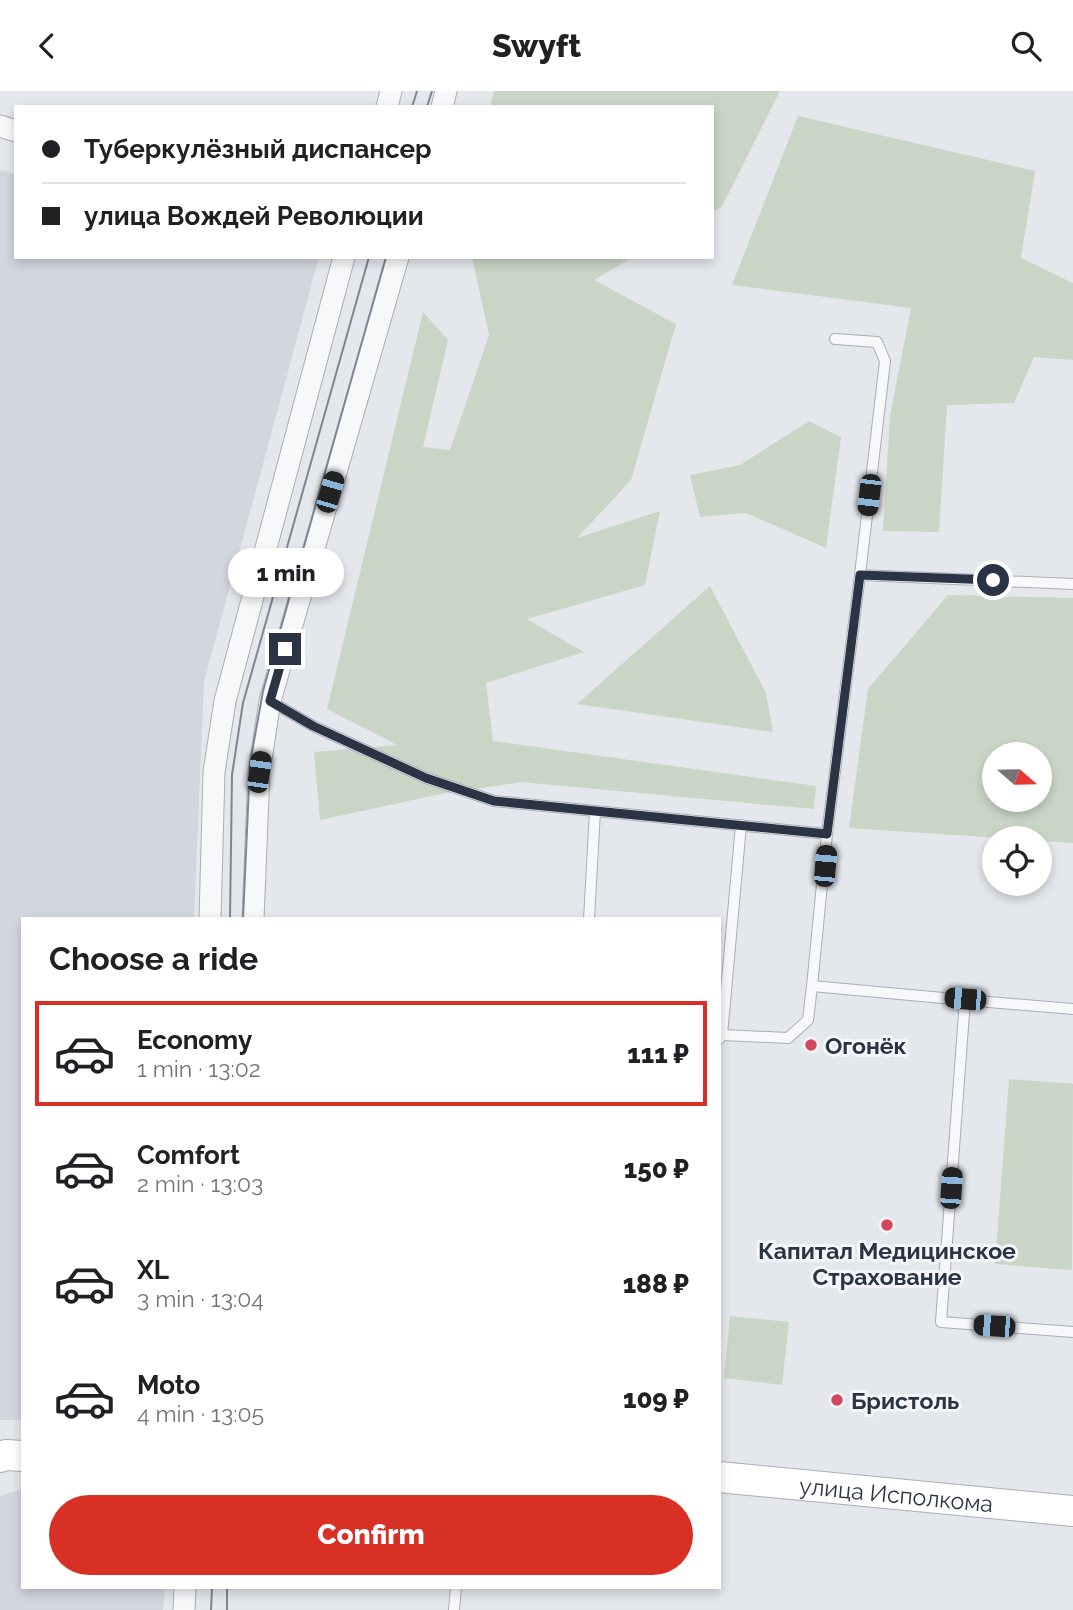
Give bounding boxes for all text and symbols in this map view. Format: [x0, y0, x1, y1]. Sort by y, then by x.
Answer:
icon: back [28, 27, 66, 65]
text: Swyft [492, 27, 581, 64]
icon: search [1007, 27, 1045, 65]
text: Туберкулёзный диспансер [84, 134, 432, 164]
text: улица Вождей Революции [84, 201, 424, 231]
car [315, 469, 346, 515]
car [857, 473, 882, 517]
callout: 1 min [227, 547, 343, 596]
text: 1 min [256, 559, 316, 586]
route start [977, 564, 1009, 596]
route end [269, 633, 301, 665]
north arrow [982, 742, 1052, 812]
map controls [982, 742, 1052, 896]
car [246, 750, 273, 794]
button: locate [982, 826, 1052, 896]
car [813, 844, 838, 888]
text: Choose a ride [49, 940, 258, 977]
car [944, 987, 987, 1011]
icon: car [53, 1022, 116, 1085]
text: Economy [137, 1025, 252, 1055]
place label: Огонёк [825, 1032, 907, 1059]
marker: Огонёк [803, 1037, 819, 1053]
text: 111 ₽ [627, 1039, 689, 1069]
text: 1 min · 13:02 [137, 1055, 261, 1082]
icon: car [53, 1137, 116, 1200]
text: Comfort [137, 1140, 240, 1170]
text: 150 ₽ [624, 1154, 689, 1184]
car [940, 1166, 963, 1210]
text: 2 min · 13:03 [137, 1170, 263, 1197]
marker: Капитал Медицинское Страхование [879, 1217, 895, 1233]
place label: Капитал Медицинское Страхование [758, 1237, 1016, 1290]
icon: car [53, 1252, 116, 1315]
text: XL [137, 1255, 169, 1285]
text: 188 ₽ [623, 1269, 689, 1299]
text: 3 min · 13:04 [137, 1285, 264, 1312]
car [973, 1314, 1016, 1338]
icon: car [53, 1367, 116, 1430]
text: Moto [137, 1370, 200, 1400]
text: 109 ₽ [623, 1384, 689, 1414]
place label: Бристоль [851, 1387, 959, 1414]
marker: Бристоль [829, 1392, 845, 1408]
text: 4 min · 13:05 [137, 1400, 264, 1427]
street label: улица Исполкома [798, 1471, 994, 1517]
button: Confirm [49, 1495, 693, 1575]

